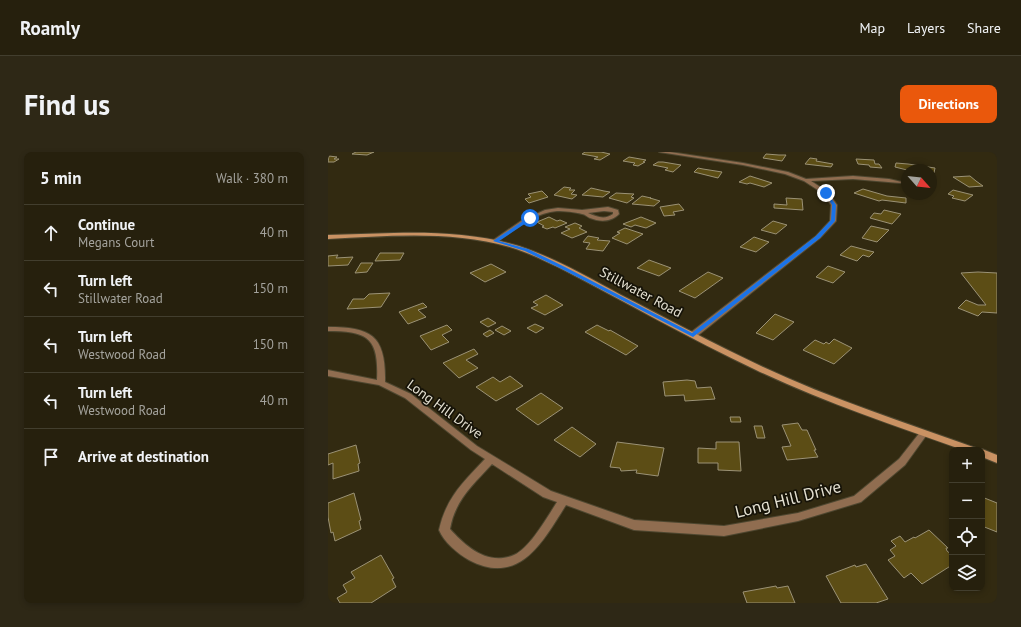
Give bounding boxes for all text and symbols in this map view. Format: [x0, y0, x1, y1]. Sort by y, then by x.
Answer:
text: Roamly [20, 16, 80, 40]
text: Map [859, 19, 885, 37]
text: Layers [907, 19, 945, 37]
text: Share [967, 19, 1001, 37]
button: Directions [900, 85, 997, 123]
text: Find us [24, 86, 110, 123]
north arrow [901, 164, 937, 200]
text: 5 min [40, 167, 81, 189]
text: Walk · 380 m [216, 170, 288, 187]
route end [817, 184, 835, 202]
route start [521, 209, 539, 227]
text: Continue [78, 215, 135, 234]
icon: ahead [40, 222, 62, 244]
text: 40 m [260, 224, 288, 241]
text: Megans Court [78, 234, 154, 251]
street label: Stillwater Road [597, 263, 685, 321]
text: Turn left [78, 271, 132, 290]
icon: left [40, 278, 62, 300]
text: 150 m [253, 280, 288, 297]
text: Stillwater Road [78, 290, 163, 307]
text: Turn left [78, 327, 132, 346]
icon: left [40, 334, 62, 356]
text: 150 m [253, 336, 288, 353]
text: Westwood Road [78, 346, 166, 363]
street label: Long Hill Drive [404, 375, 486, 443]
text: Turn left [78, 383, 132, 402]
icon: left [40, 390, 62, 412]
text: 40 m [260, 392, 288, 409]
text: Westwood Road [78, 402, 166, 419]
icon: arrive [40, 446, 62, 468]
text: Arrive at destination [78, 447, 209, 466]
map controls [949, 447, 985, 591]
button: + [949, 447, 985, 483]
street label: Long Hill Drive [733, 475, 843, 523]
button: − [949, 483, 985, 519]
button: locate [949, 519, 985, 555]
button: layers [949, 555, 985, 591]

